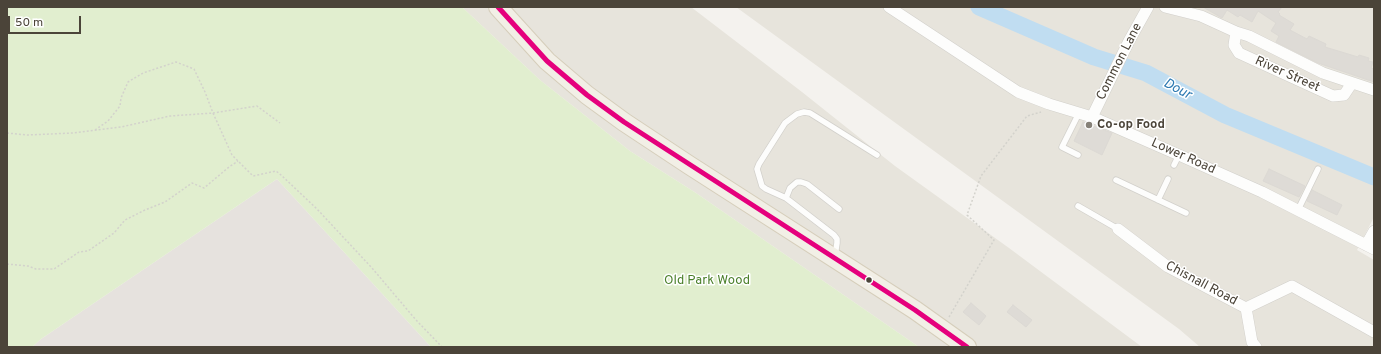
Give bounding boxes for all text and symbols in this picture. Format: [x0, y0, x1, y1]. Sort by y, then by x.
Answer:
scale bar [10, 8, 83, 34]
text: 50 m [15, 15, 43, 31]
street label: Common Lane [1094, 21, 1146, 103]
street label: River Street [1252, 54, 1322, 96]
water label: Dour [1160, 76, 1194, 104]
place label: Co-op Food [1097, 117, 1165, 133]
marker: Co-op Food [1084, 120, 1094, 130]
street label: Lower Road [1148, 136, 1218, 178]
street label: Chisnall Road [1162, 258, 1240, 310]
park label: Old Park Wood [664, 273, 750, 289]
unlabelled marker [864, 275, 874, 285]

